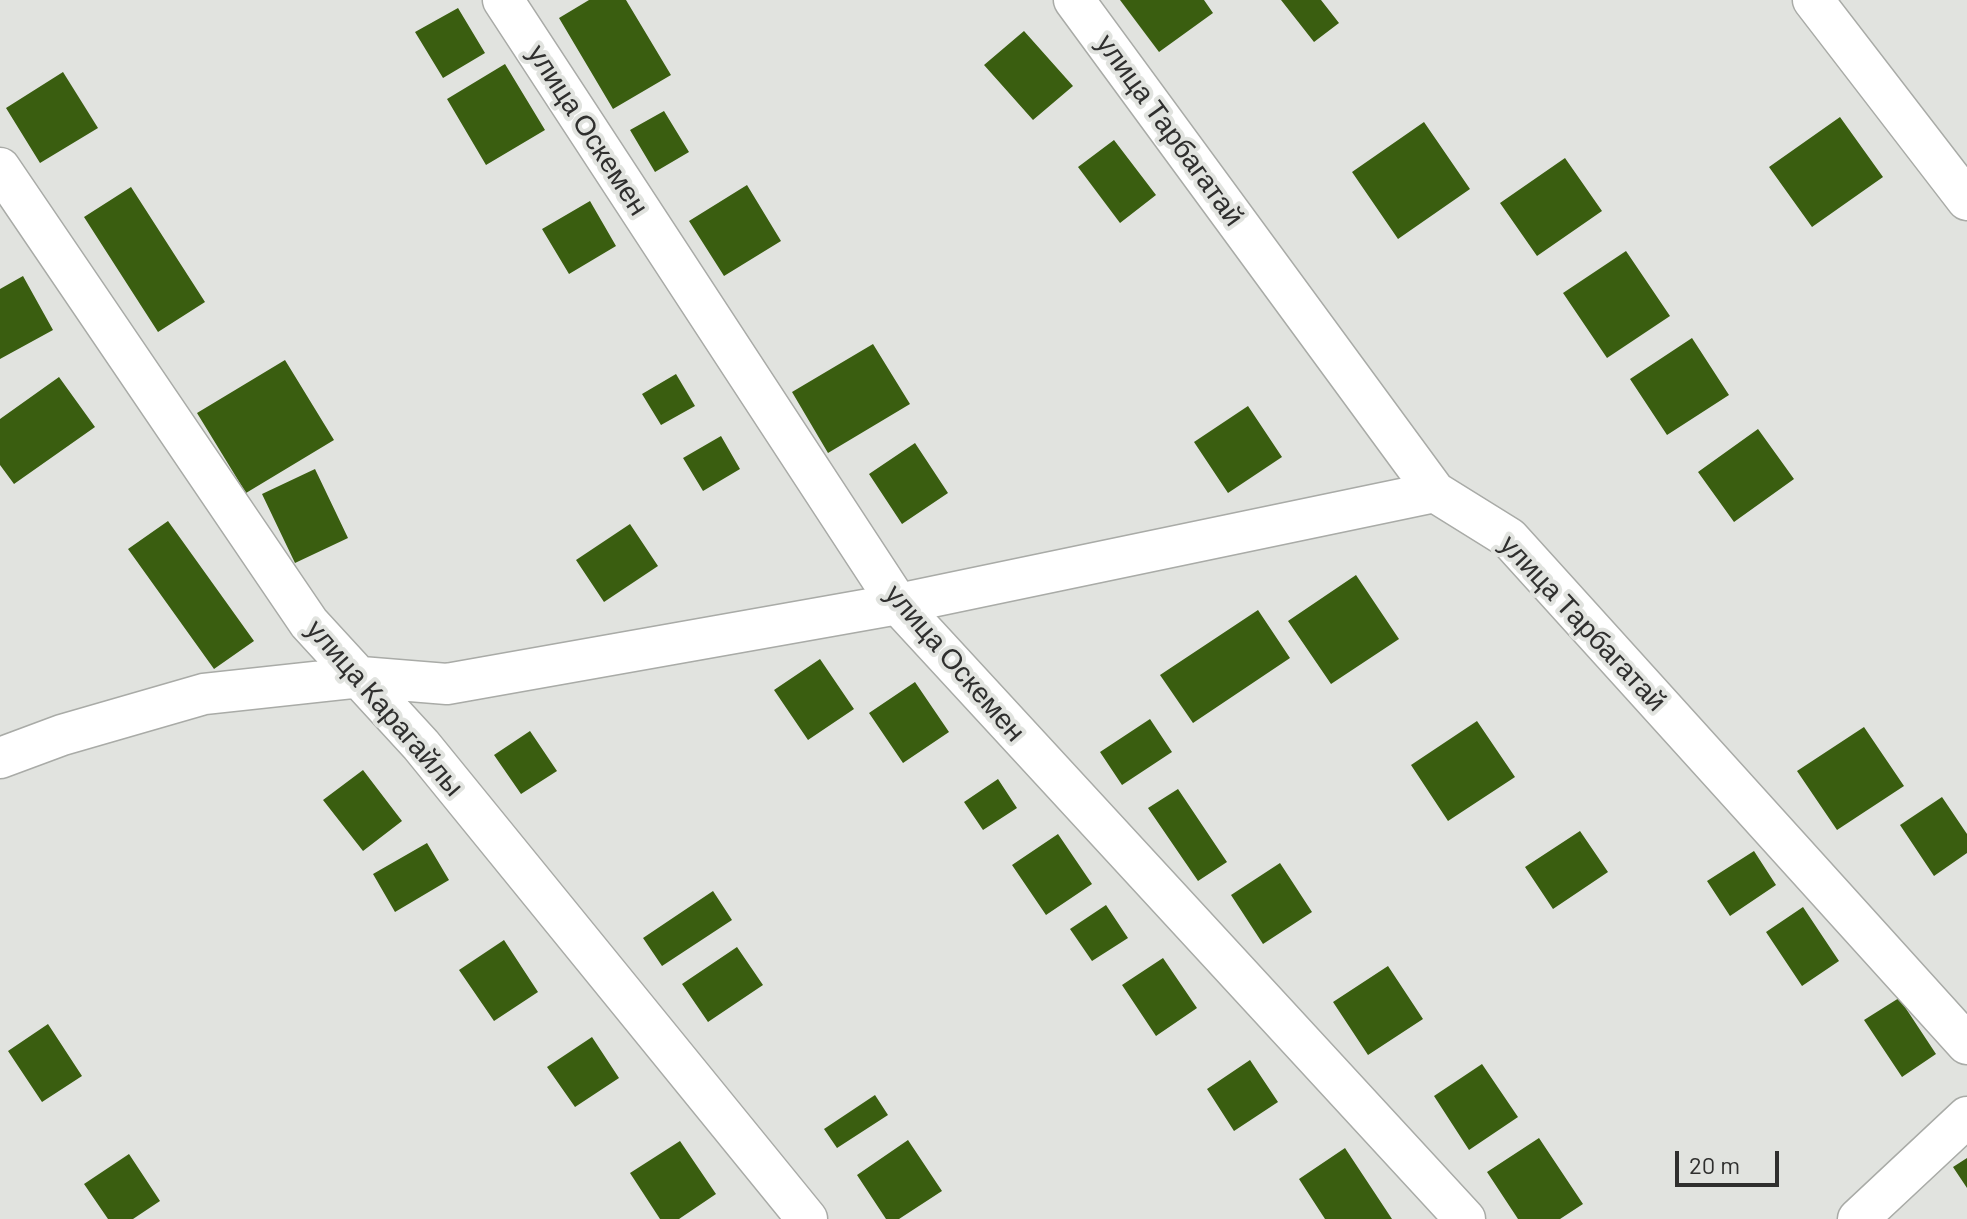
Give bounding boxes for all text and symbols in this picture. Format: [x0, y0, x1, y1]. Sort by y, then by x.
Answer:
street label: улица Тарбагатай [1089, 28, 1251, 232]
street label: улица Оскемен [520, 38, 656, 222]
street label: улица Тарбагатай [1493, 528, 1673, 718]
street label: улица Оскемен [878, 578, 1032, 748]
street label: улица Карагайлы [299, 613, 471, 803]
scale bar [1679, 1135, 1783, 1185]
text: 20 m [1689, 1150, 1740, 1179]

